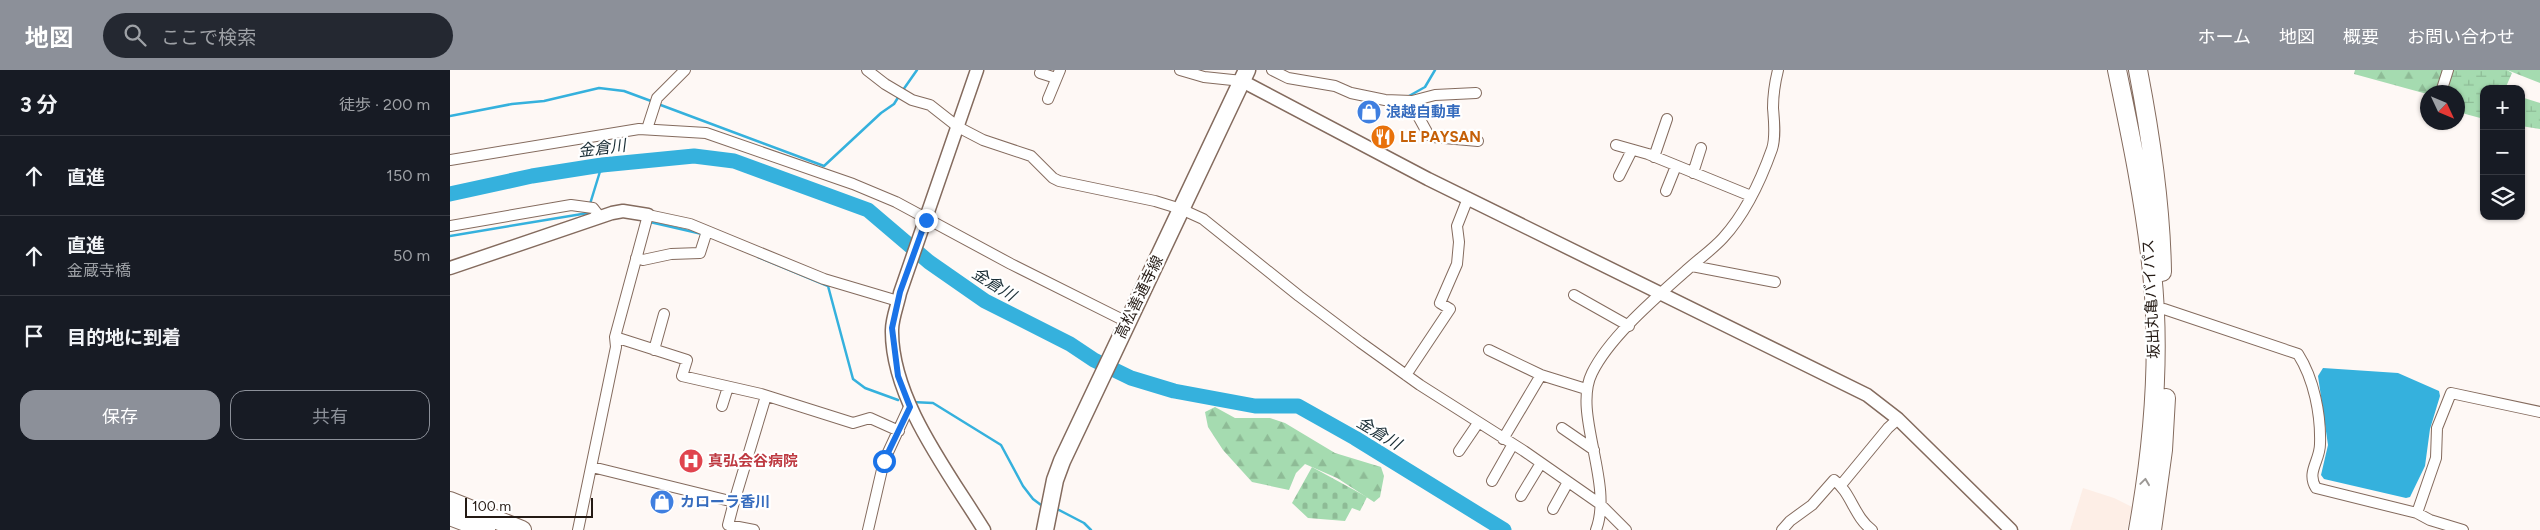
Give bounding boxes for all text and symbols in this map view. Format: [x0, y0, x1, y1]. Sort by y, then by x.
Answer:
search box [103, 13, 453, 58]
icon: search [121, 21, 149, 49]
text: 地図 [25, 23, 73, 52]
text: ここで検索 [161, 26, 256, 49]
text: ホーム [2198, 26, 2251, 48]
text: 地図 [2279, 26, 2315, 48]
text: 概要 [2343, 26, 2379, 48]
text: お問い合わせ [2407, 26, 2515, 48]
north arrow [2420, 85, 2465, 130]
map controls [2480, 85, 2525, 220]
button: + [2480, 85, 2525, 130]
text: 3 分 [20, 92, 58, 117]
text: 徒歩 · 200 m [339, 95, 430, 114]
shop icon: 浪越自動車 [1356, 99, 1382, 125]
place label: 浪越自動車 [1386, 103, 1461, 121]
restaurant icon: LE PAYSAN [1370, 124, 1396, 150]
place label: LE PAYSAN [1400, 128, 1481, 146]
button: − [2480, 130, 2525, 175]
water label: 金倉川 [577, 135, 629, 160]
icon: ahead [20, 162, 48, 190]
text: 直進 [67, 166, 105, 189]
text: 150 m [386, 166, 430, 185]
button: layers [2480, 175, 2525, 220]
route end [915, 209, 938, 232]
text: 直進 [67, 234, 105, 257]
street label: 坂出丸亀バイパス [2139, 239, 2163, 359]
icon: ahead [20, 242, 48, 270]
text: 50 m [393, 246, 430, 265]
street label: 高松善通寺線 [1111, 253, 1167, 341]
text: 金蔵寺橋 [67, 261, 131, 280]
water label: 金倉川 [969, 263, 1021, 306]
icon: arrive [20, 322, 48, 350]
text: 目的地に到着 [67, 326, 181, 349]
button: 保存 [20, 390, 220, 440]
button: 共有 [230, 390, 430, 440]
water label: 金倉川 [1354, 412, 1406, 455]
hospital icon: 真弘会谷病院 [678, 448, 704, 474]
route start [873, 450, 896, 473]
place label: 真弘会谷病院 [708, 452, 798, 470]
one-way arrow [2139, 477, 2150, 485]
shop icon: カローラ香川 [649, 489, 675, 515]
place label: カローラ香川 [680, 493, 770, 511]
scale bar [465, 495, 592, 518]
text: 100 m [472, 498, 511, 515]

